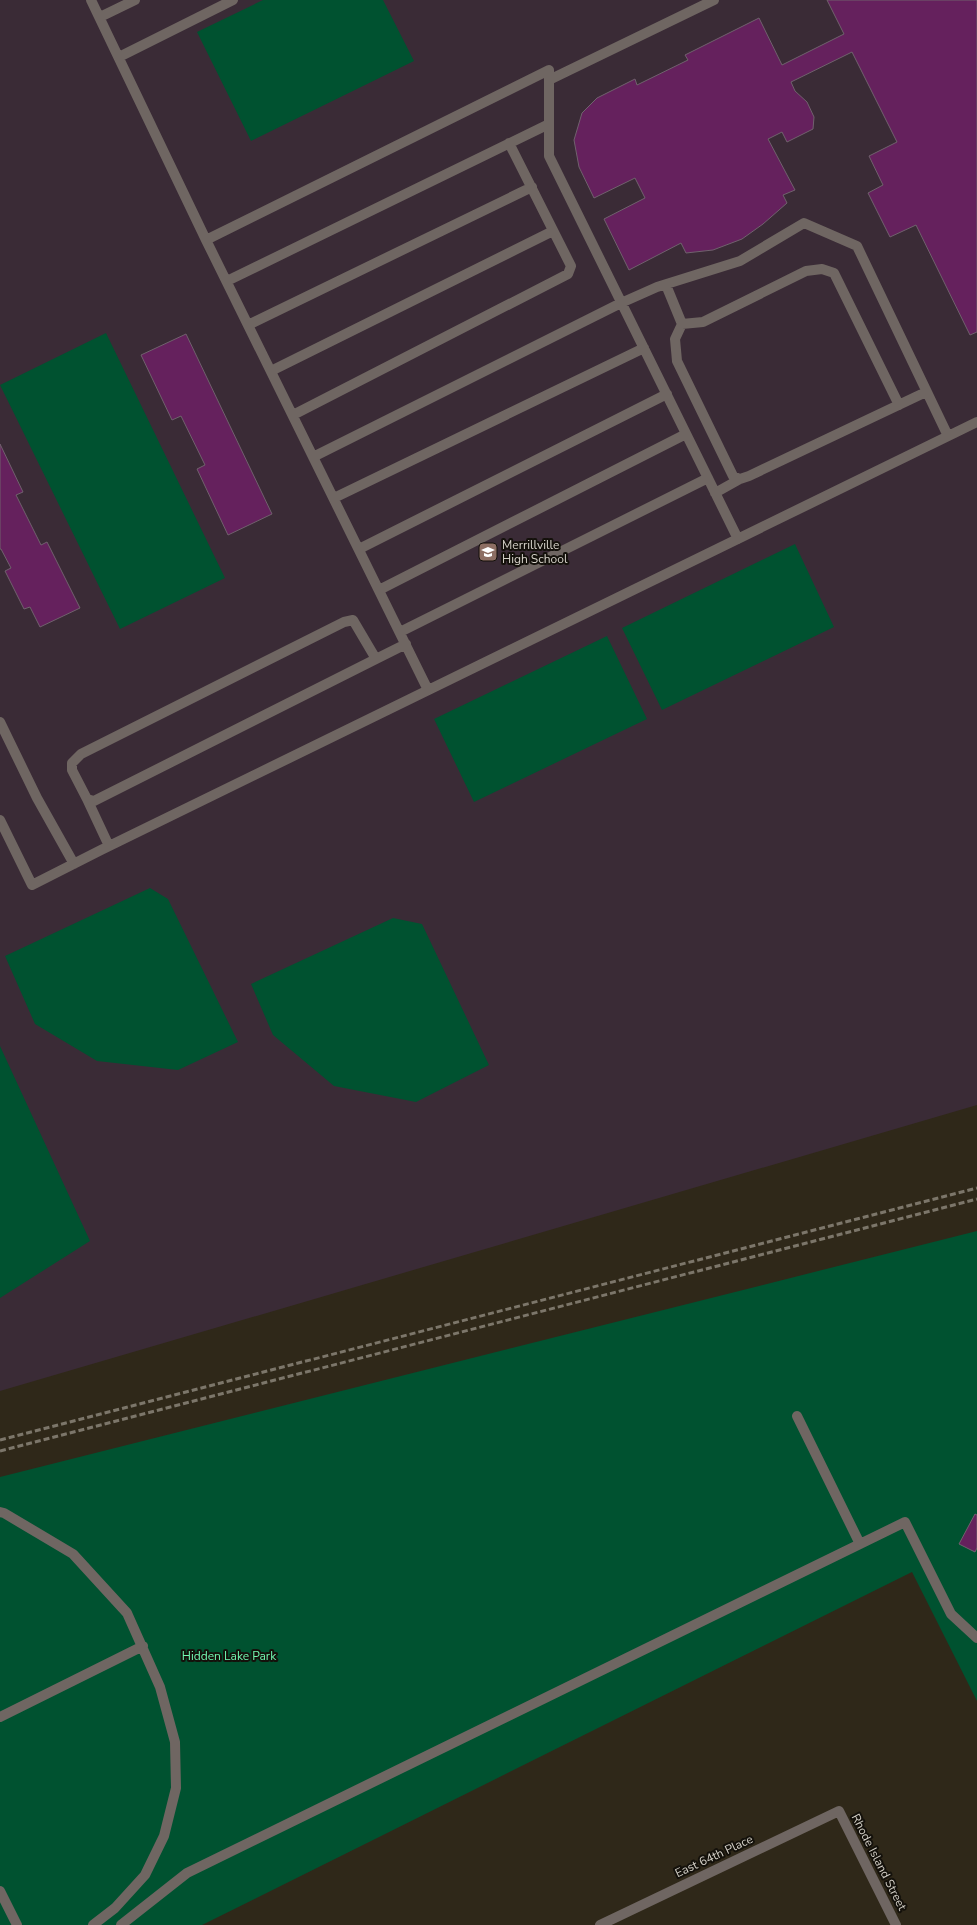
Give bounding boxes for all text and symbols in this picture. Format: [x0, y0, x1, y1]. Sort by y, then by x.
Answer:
place label: Merrillville High School [502, 537, 568, 567]
school or university icon: Merrillville High School [477, 541, 499, 563]
park label: Hidden Lake Park [182, 1648, 277, 1664]
street label: Rhode Island Street [848, 1811, 911, 1914]
street label: East 64th Place [673, 1831, 755, 1881]

